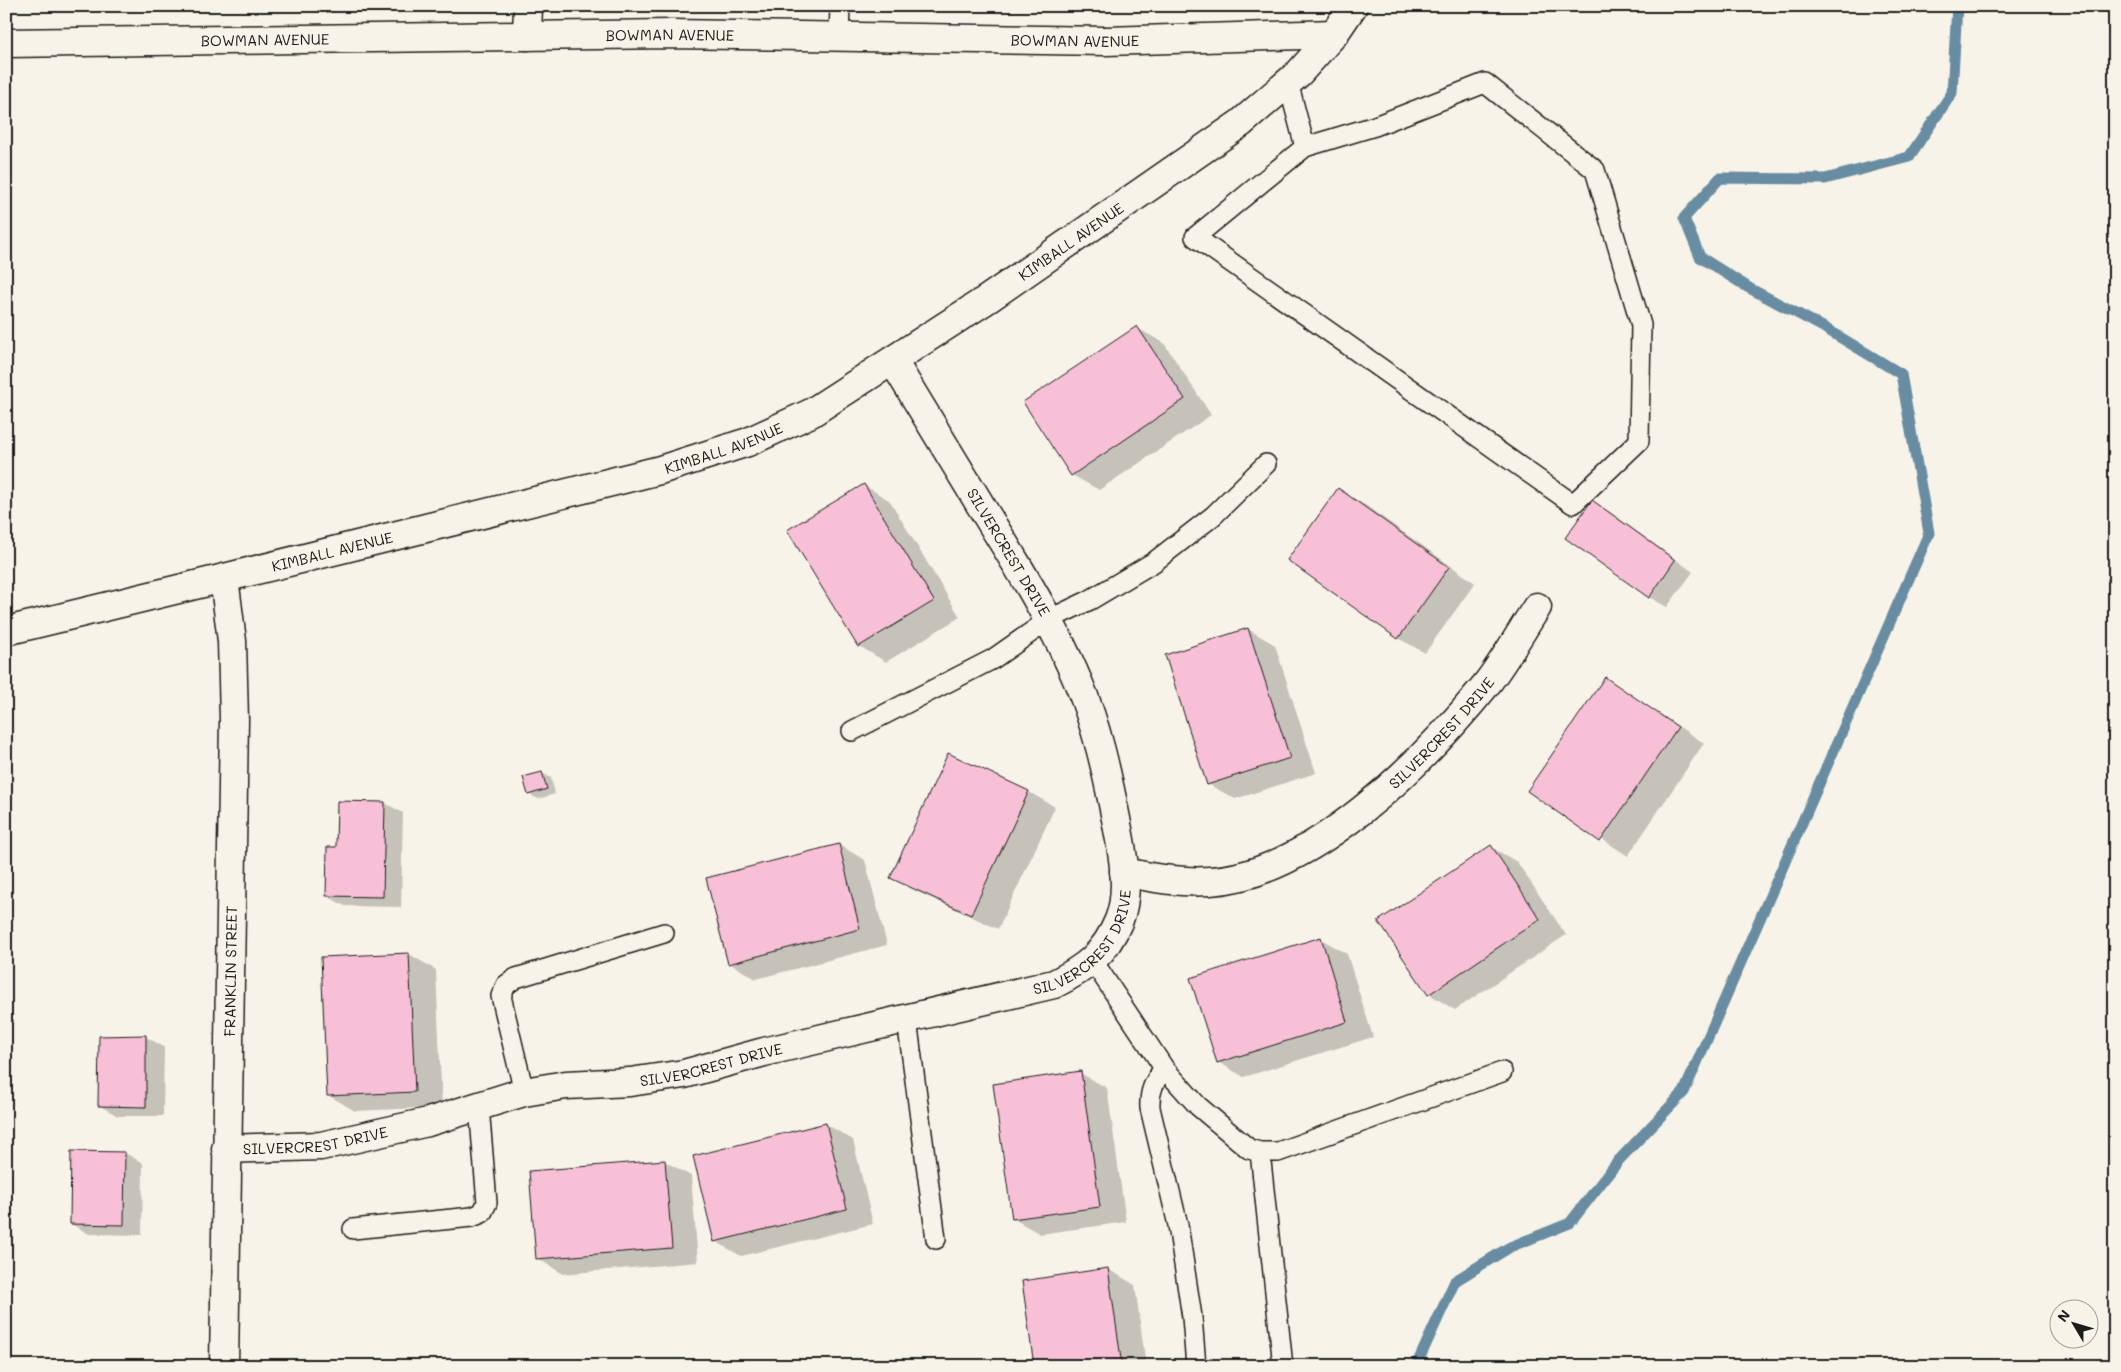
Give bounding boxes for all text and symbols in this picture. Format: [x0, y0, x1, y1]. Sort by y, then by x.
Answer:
street label: BOWMAN AVENUE [605, 24, 735, 45]
street label: BOWMAN AVENUE [200, 29, 330, 50]
street label: BOWMAN AVENUE [1010, 29, 1140, 51]
street label: KIMBALL AVENUE [1014, 197, 1128, 285]
street label: KIMBALL AVENUE [662, 417, 786, 478]
street label: SILVERCREST DRIVE [963, 484, 1055, 620]
street label: KIMBALL AVENUE [270, 526, 395, 576]
street label: SILVERCREST DRIVE [1384, 672, 1499, 793]
street label: SILVERCREST DRIVE [1031, 889, 1135, 999]
street label: FRANKLIN STREET [219, 905, 241, 1037]
street label: SILVERCREST DRIVE [638, 1038, 785, 1090]
street label: SILVERCREST DRIVE [243, 1121, 390, 1158]
north arrow [2048, 1300, 2098, 1350]
text: N [2053, 1306, 2074, 1326]

